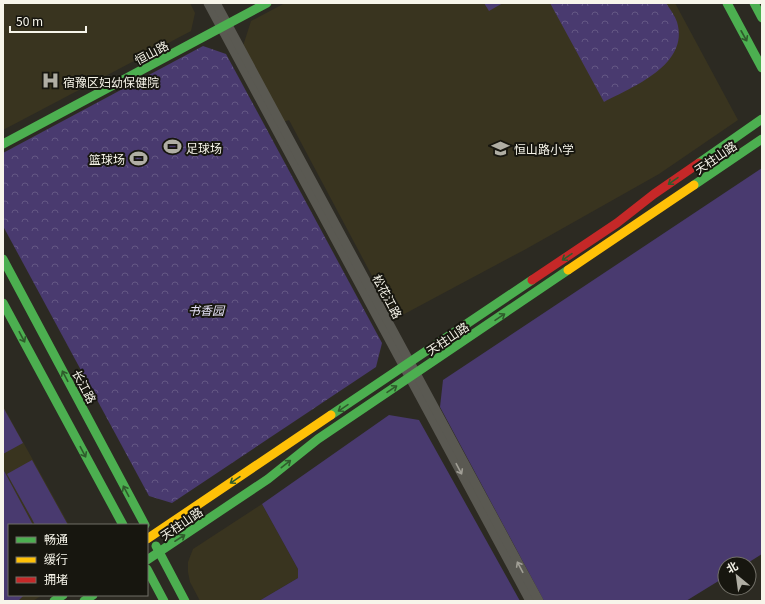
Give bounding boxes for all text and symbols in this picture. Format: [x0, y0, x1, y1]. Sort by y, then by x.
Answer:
scale bar [10, 8, 86, 34]
text: 50 m [16, 12, 43, 29]
one-way arrow [741, 30, 749, 42]
street label: 恒山路 [131, 36, 171, 68]
hospital icon: 宿豫区妇幼保健院 [40, 71, 60, 91]
place label: 宿豫区妇幼保健院 [63, 73, 159, 90]
sports icon: 足球场 [163, 137, 183, 157]
street label: 天柱山路 [690, 137, 740, 177]
school or university icon: 恒山路小学 [491, 138, 511, 158]
place label: 足球场 [186, 139, 222, 156]
place label: 恒山路小学 [514, 140, 574, 157]
sports icon: 篮球场 [128, 148, 148, 168]
place label: 篮球场 [89, 150, 125, 167]
one-way arrow [667, 177, 678, 185]
one-way arrow [562, 253, 573, 261]
street label: 松花江路 [369, 271, 407, 321]
park label: 书香园 [188, 301, 226, 318]
one-way arrow [494, 313, 505, 321]
street label: 天柱山路 [422, 318, 472, 358]
one-way arrow [18, 331, 26, 343]
street label: 长江路 [69, 366, 101, 406]
one-way arrow [61, 370, 69, 382]
one-way arrow [387, 385, 398, 393]
one-way arrow [338, 404, 349, 412]
one-way arrow [80, 445, 88, 457]
one-way arrow [281, 460, 292, 469]
one-way arrow [455, 462, 463, 474]
one-way arrow [230, 476, 241, 484]
one-way arrow [122, 485, 130, 497]
street label: 天柱山路 [156, 503, 206, 543]
legend [8, 524, 148, 596]
text: 畅通 [44, 530, 68, 547]
one-way arrow [174, 534, 186, 542]
text: 缓行 [44, 550, 68, 567]
north arrow [717, 556, 757, 596]
text: 北 [723, 557, 740, 576]
one-way arrow [516, 561, 524, 573]
text: 拥堵 [44, 570, 68, 587]

